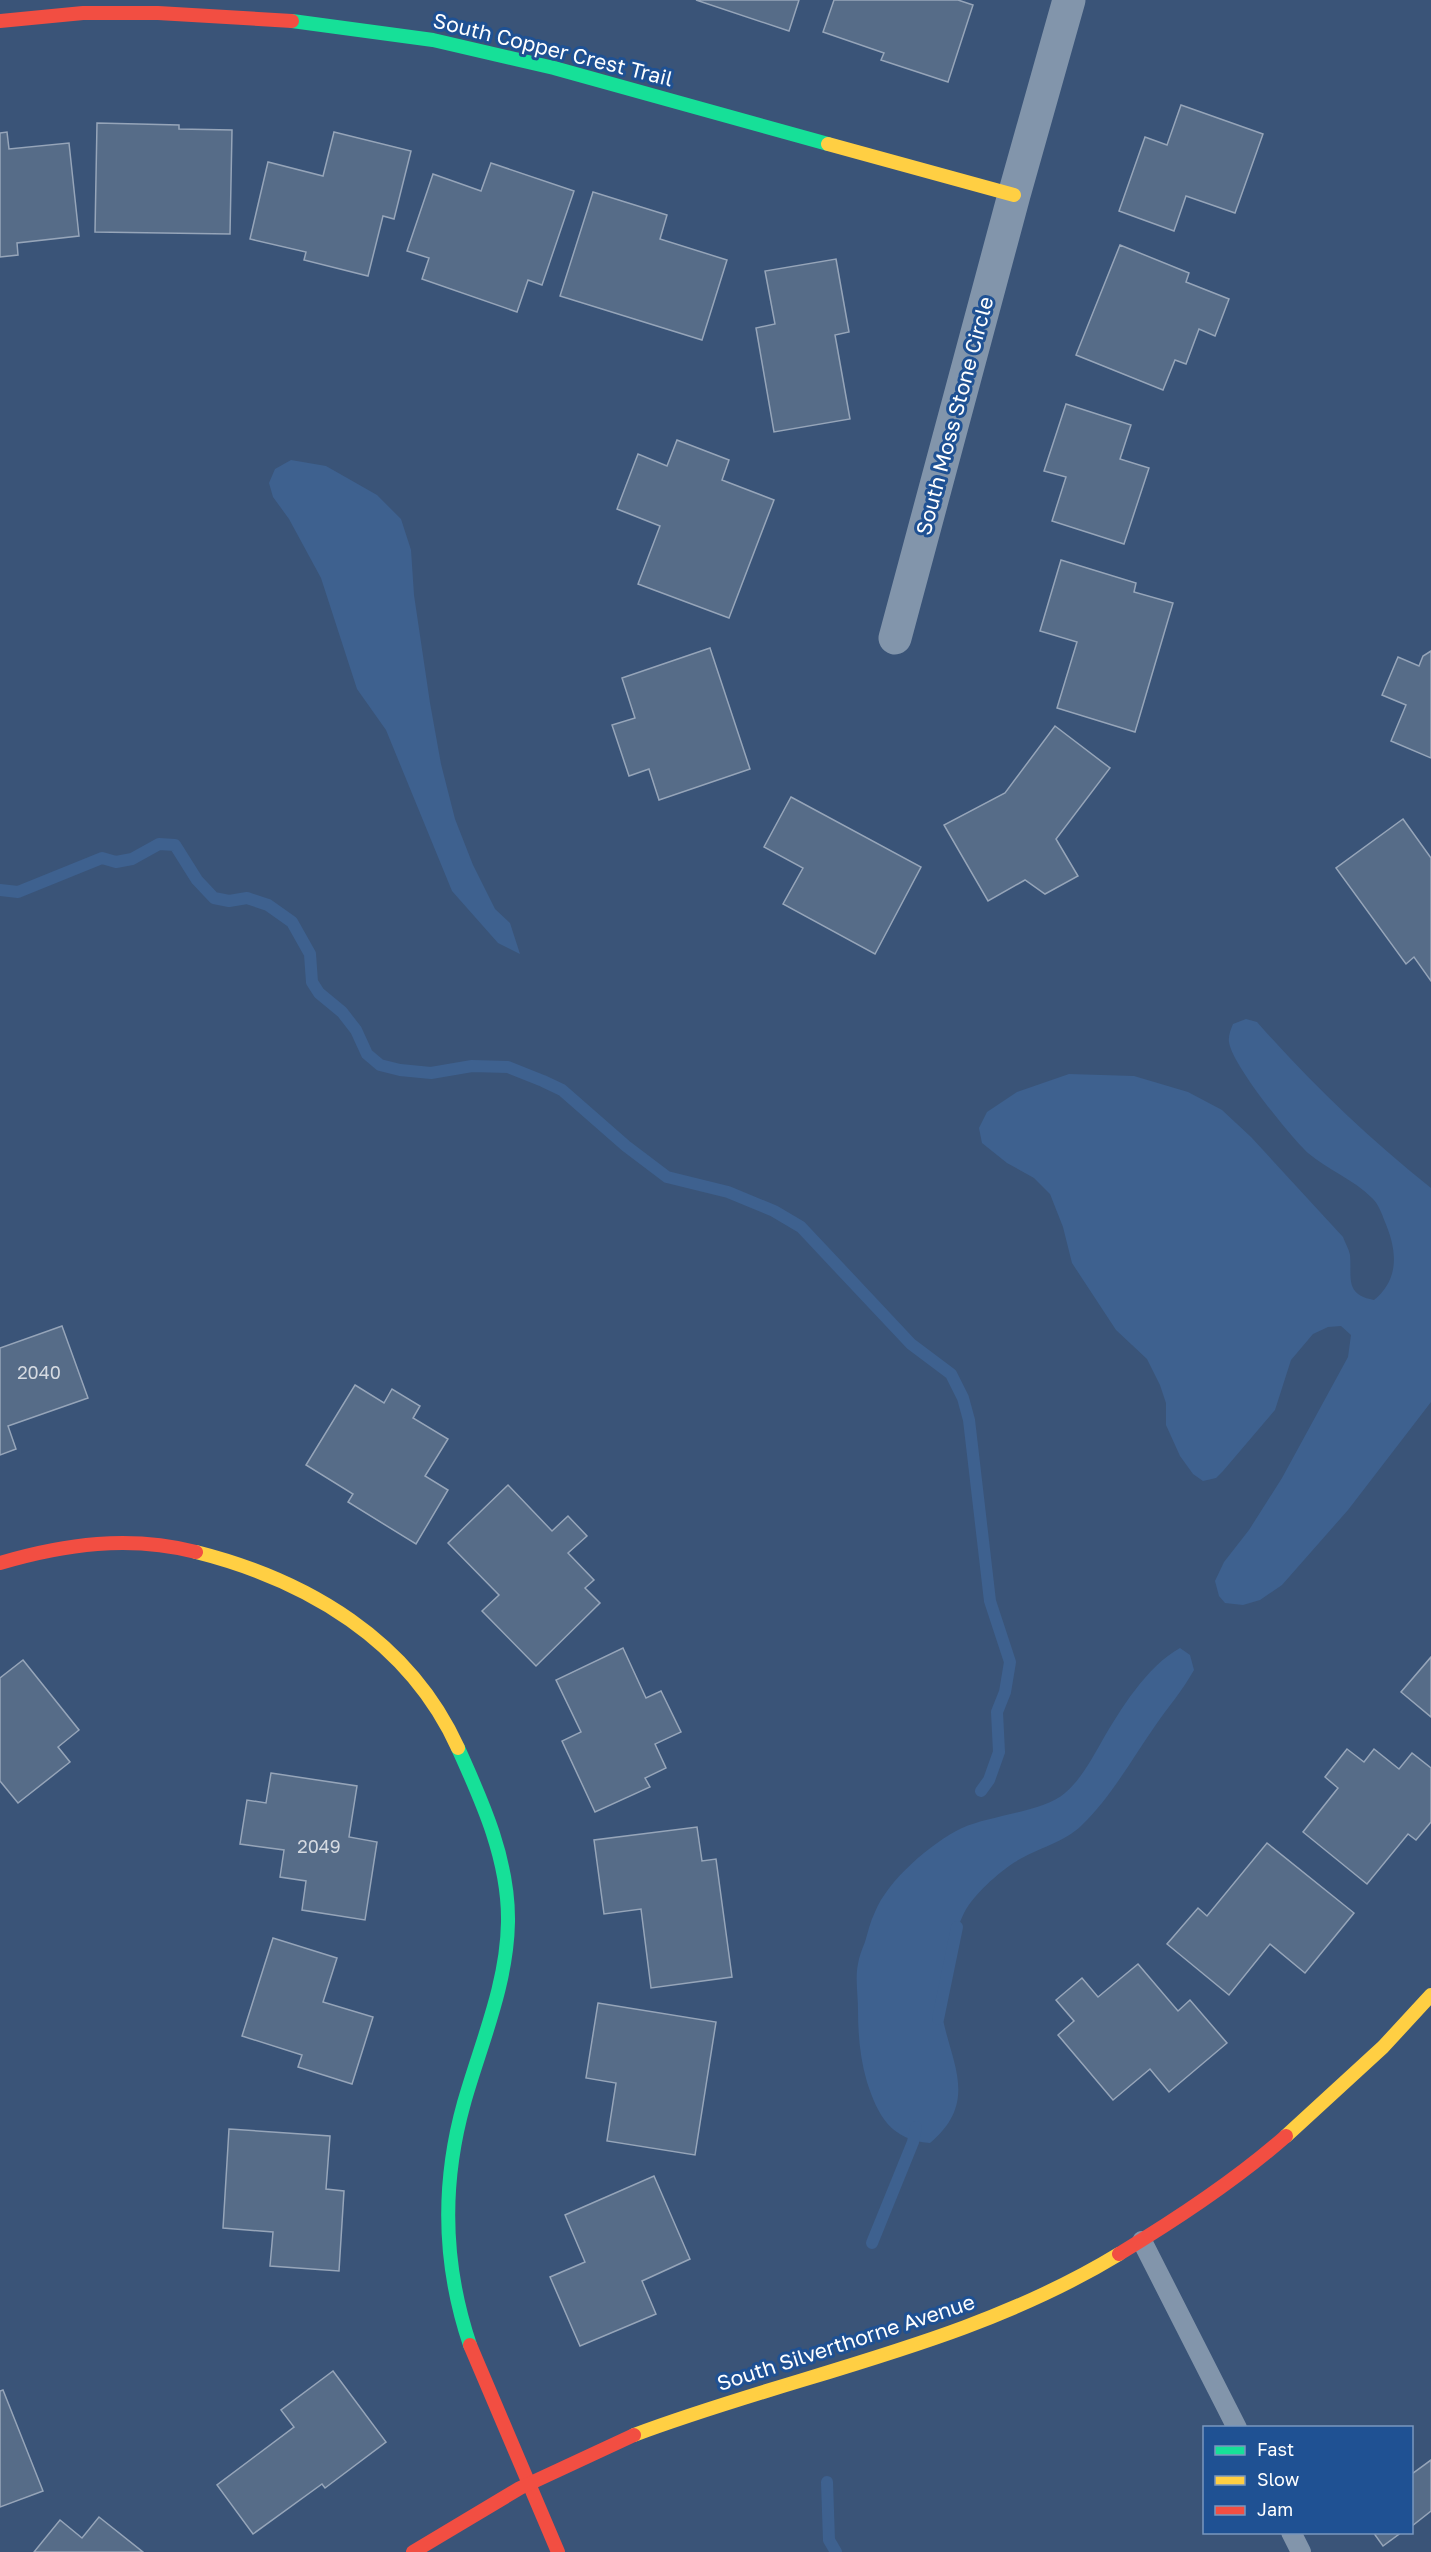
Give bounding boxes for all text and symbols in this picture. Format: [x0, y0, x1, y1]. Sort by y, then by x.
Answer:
street label: South Copper Crest Trail [431, 7, 676, 91]
street label: South Moss Stone Circle [910, 294, 998, 538]
house number: 2040 [17, 1361, 61, 1383]
house number: 2049 [297, 1835, 341, 1857]
street label: South Silverthorne Avenue [714, 2288, 978, 2396]
legend [1203, 2426, 1413, 2534]
text: Fast [1257, 2438, 1294, 2460]
text: Slow [1257, 2468, 1300, 2490]
text: Jam [1257, 2498, 1293, 2520]

